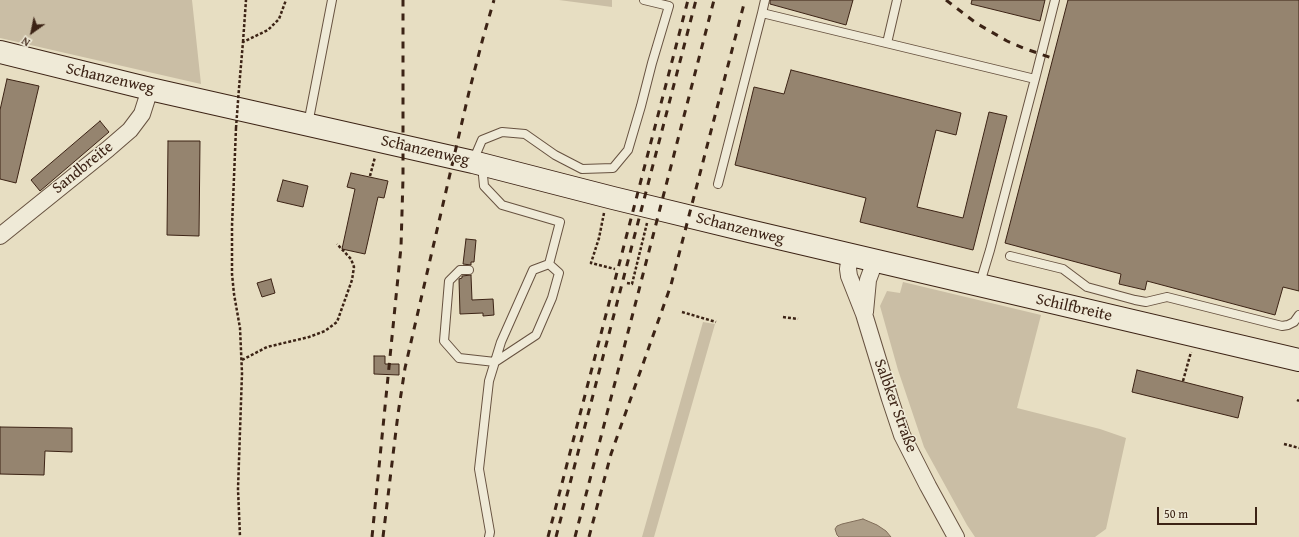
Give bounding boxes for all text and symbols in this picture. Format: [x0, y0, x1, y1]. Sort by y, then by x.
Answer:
north arrow [12, 12, 52, 52]
text: N [18, 33, 33, 51]
street label: Schanzenweg [64, 60, 156, 98]
street label: Schanzenweg [379, 132, 471, 170]
street label: Sandbreite [49, 138, 117, 198]
street label: Schanzenweg [694, 209, 786, 249]
street label: Schilfbreite [1034, 290, 1114, 326]
street label: Salbker Straße [869, 357, 921, 455]
scale bar [1159, 499, 1259, 525]
text: 50 m [1164, 505, 1188, 522]

